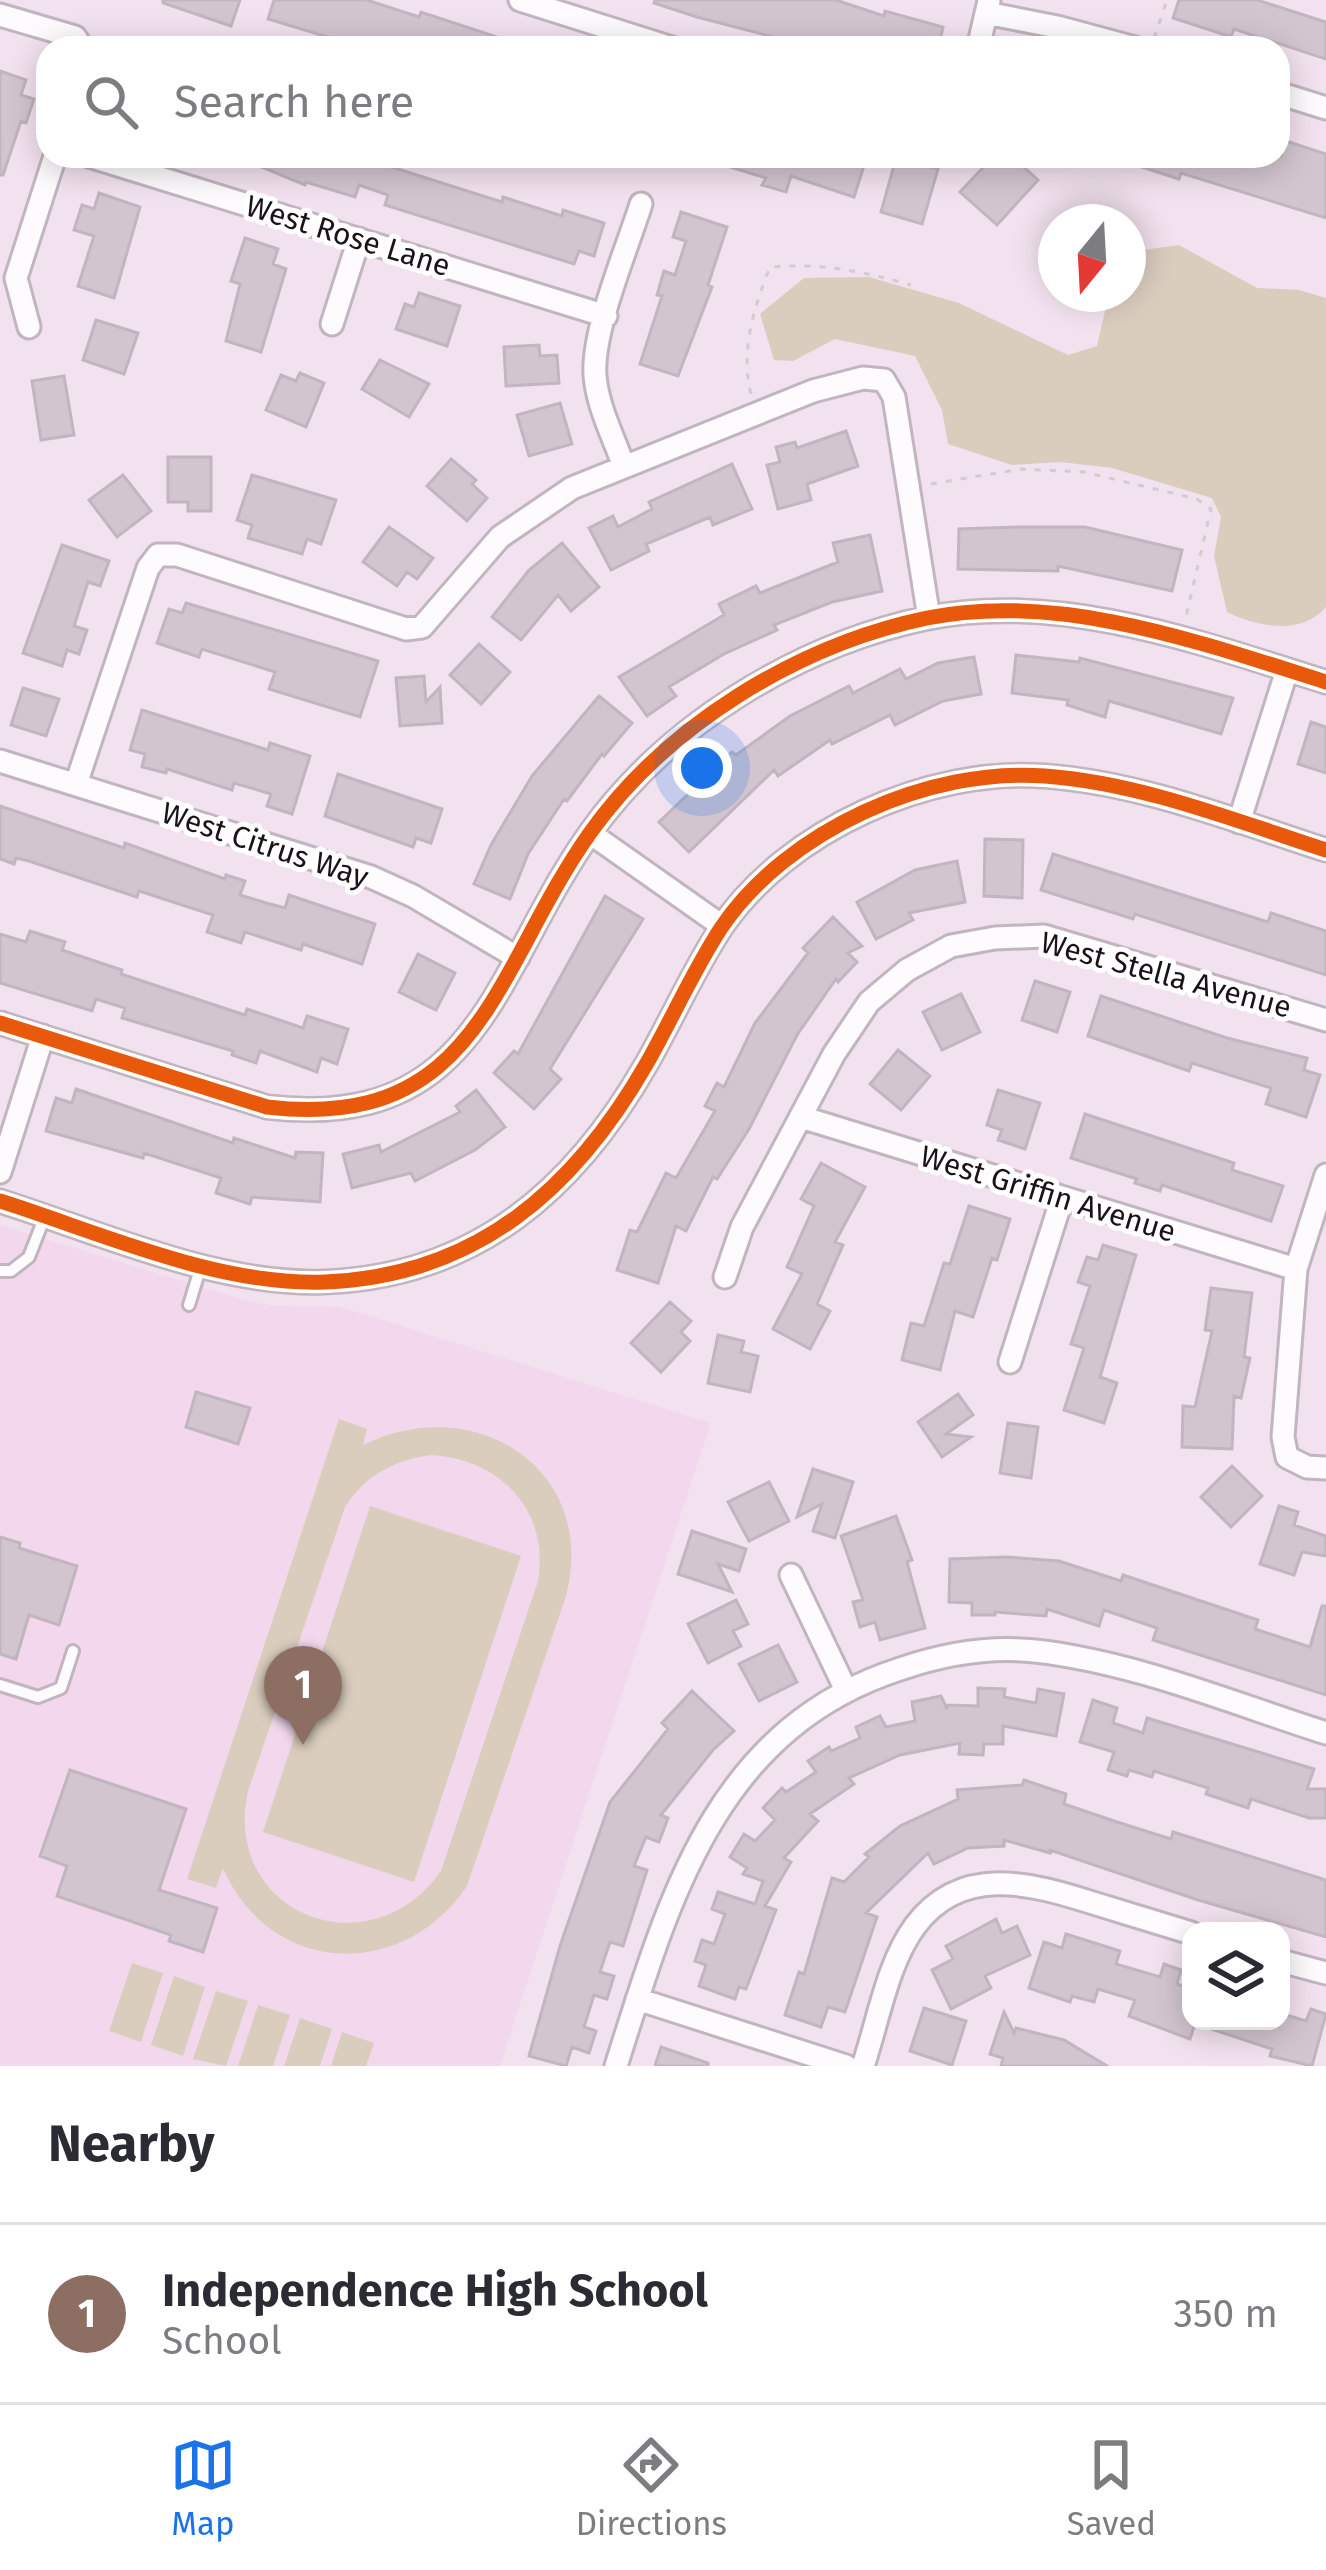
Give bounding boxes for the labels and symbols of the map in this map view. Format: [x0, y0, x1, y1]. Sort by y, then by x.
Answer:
street label: West Rose Lane [241, 188, 455, 284]
north arrow [1038, 204, 1146, 312]
your location [672, 738, 732, 798]
street label: West Citrus Way [157, 795, 373, 895]
street label: West Stella Avenue [1037, 924, 1295, 1026]
street label: West Griffin Avenue [916, 1138, 1180, 1250]
pin: 1 [264, 1646, 342, 1745]

